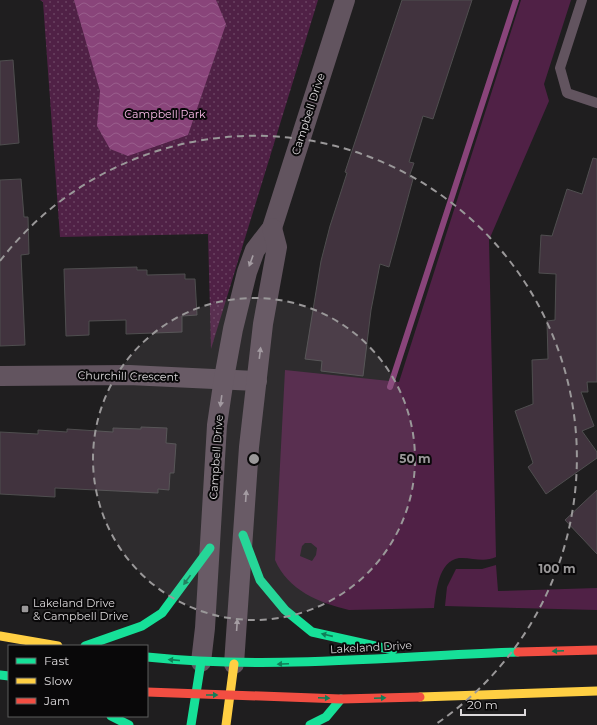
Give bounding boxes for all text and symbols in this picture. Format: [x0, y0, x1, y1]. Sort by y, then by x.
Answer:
street label: Campbell Drive [288, 71, 328, 157]
park label: Campbell Park [124, 107, 206, 121]
one-way arrow [248, 255, 254, 267]
one-way arrow [257, 347, 263, 359]
street label: Churchill Crescent [77, 368, 179, 384]
one-way arrow [218, 395, 224, 407]
street label: Campbell Drive [206, 414, 226, 500]
text: 50 m [399, 451, 431, 466]
centre of rings [247, 452, 261, 466]
one-way arrow [242, 490, 249, 502]
text: 100 m [539, 561, 575, 576]
one-way arrow [183, 574, 191, 585]
place label: Lakeland Drive & Campbell Drive [33, 596, 129, 623]
marker: Lakeland Drive & Campbell Drive [20, 604, 30, 614]
one-way arrow [233, 619, 240, 631]
one-way arrow [321, 632, 333, 638]
street label: Lakeland Drive [330, 638, 413, 656]
legend [8, 645, 148, 717]
one-way arrow [551, 648, 564, 654]
text: Fast [44, 653, 69, 668]
one-way arrow [168, 657, 180, 664]
one-way arrow [277, 660, 289, 667]
text: Slow [44, 673, 73, 688]
scale bar [461, 691, 525, 717]
one-way arrow [206, 692, 219, 698]
text: Jam [43, 693, 70, 708]
one-way arrow [374, 694, 386, 701]
one-way arrow [318, 695, 331, 701]
text: 20 m [467, 697, 498, 712]

